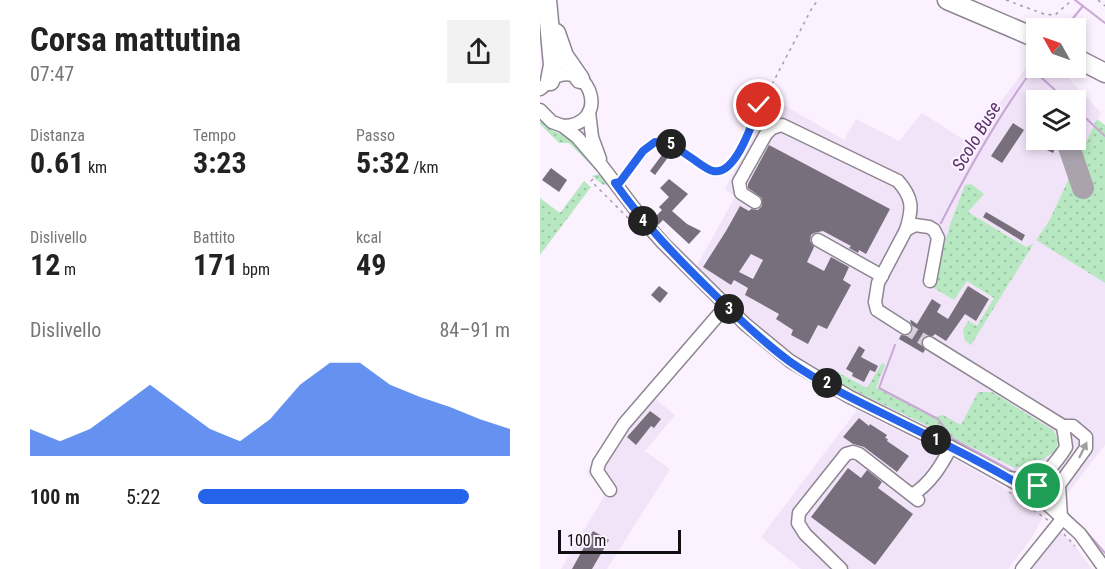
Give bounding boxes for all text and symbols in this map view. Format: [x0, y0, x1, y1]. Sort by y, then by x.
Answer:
north arrow [1026, 18, 1086, 78]
map controls [1026, 18, 1086, 150]
text: Corsa mattutina [30, 20, 241, 59]
button: share [447, 20, 510, 83]
text: 07:47 [30, 62, 74, 86]
pin [733, 79, 784, 130]
icon: check [742, 88, 775, 121]
button: layers [1026, 90, 1086, 150]
water label: Scolo Buse [947, 98, 1005, 174]
text: Distanza [30, 126, 85, 145]
text: Tempo [193, 126, 236, 145]
text: Passo [356, 126, 395, 145]
pin: 5 [656, 129, 686, 159]
text: 5 [667, 134, 675, 153]
text: 0.61 [30, 145, 84, 180]
text: 3:23 [193, 145, 247, 180]
text: 5:32 [356, 145, 410, 180]
text: km [84, 158, 107, 177]
text: /km [410, 158, 439, 177]
pin: 4 [628, 206, 658, 236]
text: 4 [639, 211, 647, 230]
text: Dislivello [30, 228, 87, 247]
text: Battito [193, 228, 235, 247]
text: kcal [356, 228, 382, 247]
text: 12 [30, 247, 60, 282]
text: 171 [193, 247, 238, 282]
text: 49 [356, 247, 386, 282]
text: m [60, 260, 76, 279]
text: bpm [238, 260, 270, 279]
pin: 3 [714, 294, 744, 324]
text: 3 [725, 299, 733, 318]
text: Dislivello [30, 318, 101, 342]
text: 84–91 m [439, 318, 510, 342]
pin: 2 [812, 368, 842, 398]
text: 2 [823, 373, 831, 392]
pin: 1 [921, 425, 951, 455]
text: 1 [932, 430, 940, 449]
one-way arrow [1077, 441, 1087, 459]
pin [1012, 460, 1063, 511]
icon: arrive [1021, 469, 1054, 502]
text: 100 m [30, 485, 80, 509]
text: 5:22 [126, 485, 160, 509]
scale bar [558, 527, 681, 554]
text: 100 m [567, 531, 606, 550]

